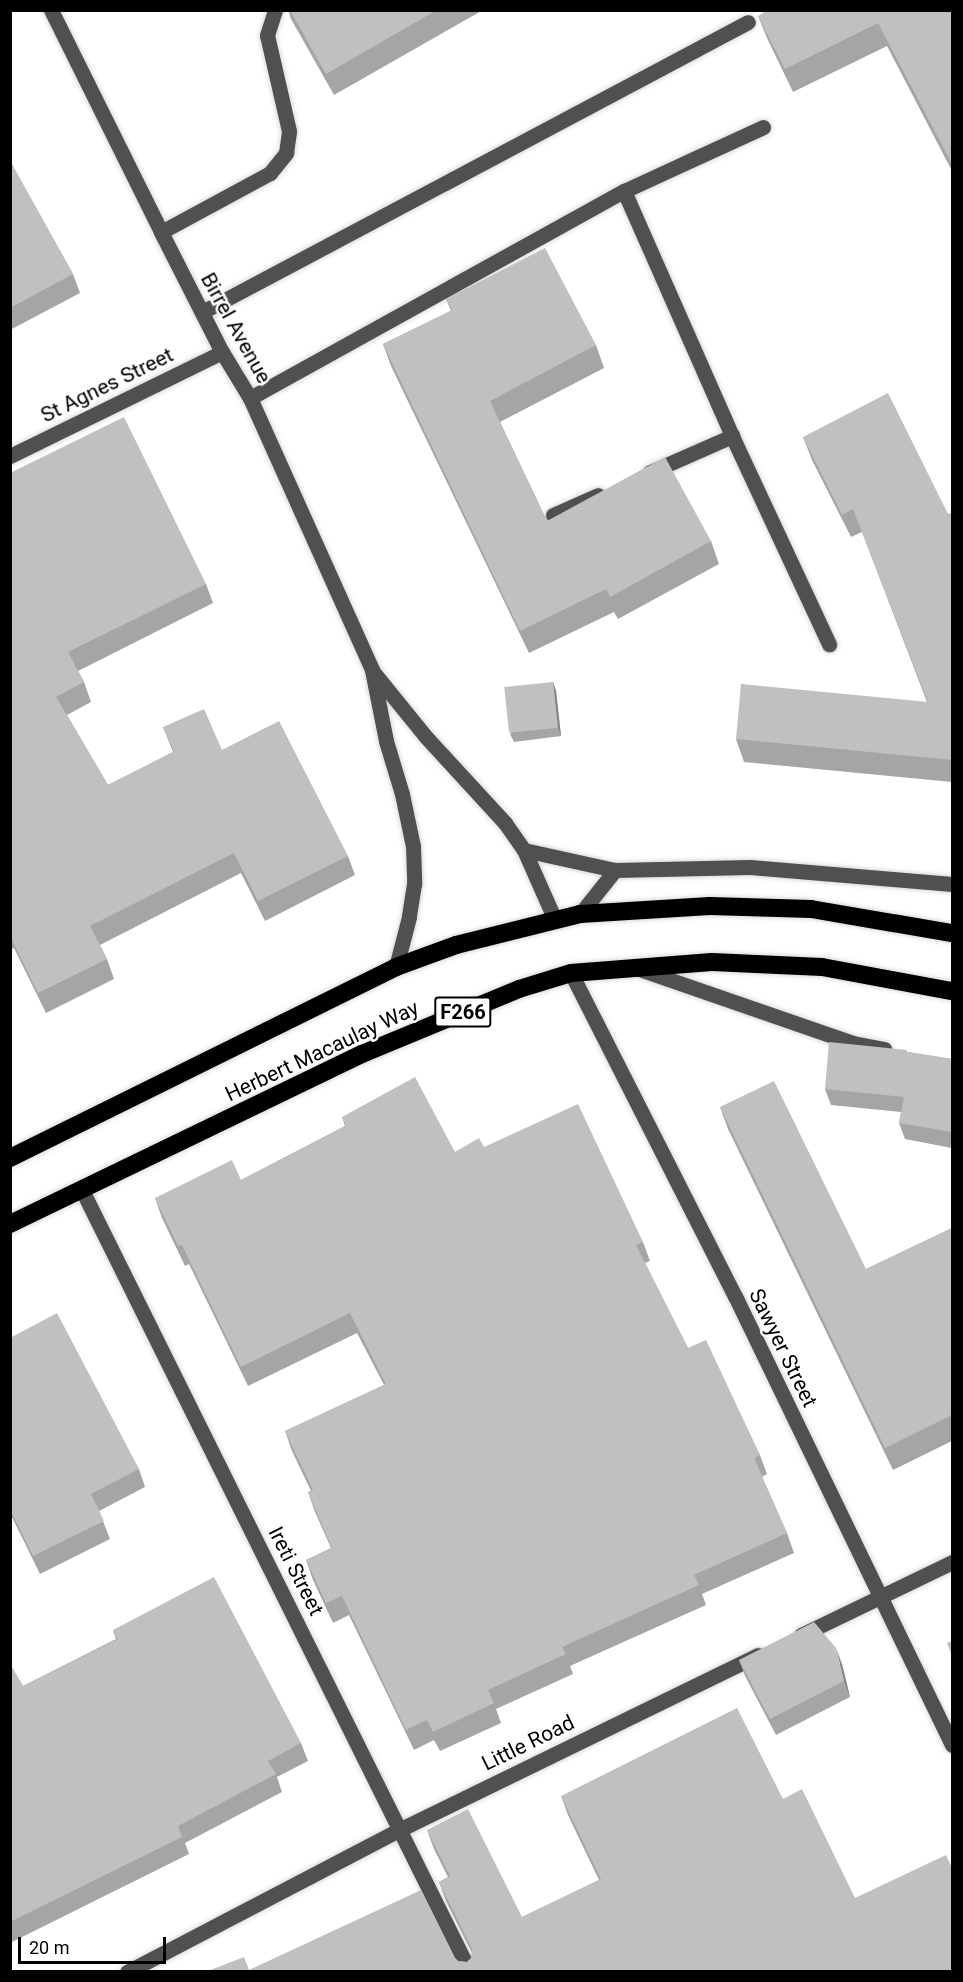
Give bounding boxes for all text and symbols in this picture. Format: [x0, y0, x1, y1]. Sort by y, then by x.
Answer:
street label: Birrel Avenue [195, 268, 277, 388]
street label: St Agnes Street [37, 342, 177, 428]
street label: Herbert Macaulay Way [221, 995, 423, 1107]
road number: F266 [433, 995, 493, 1029]
street label: Sawyer Street [744, 1285, 822, 1411]
street label: Ireti Street [263, 1522, 329, 1620]
street label: Little Road [478, 1710, 578, 1776]
scale bar [21, 1925, 170, 1963]
text: 20 m [29, 1937, 69, 1958]

